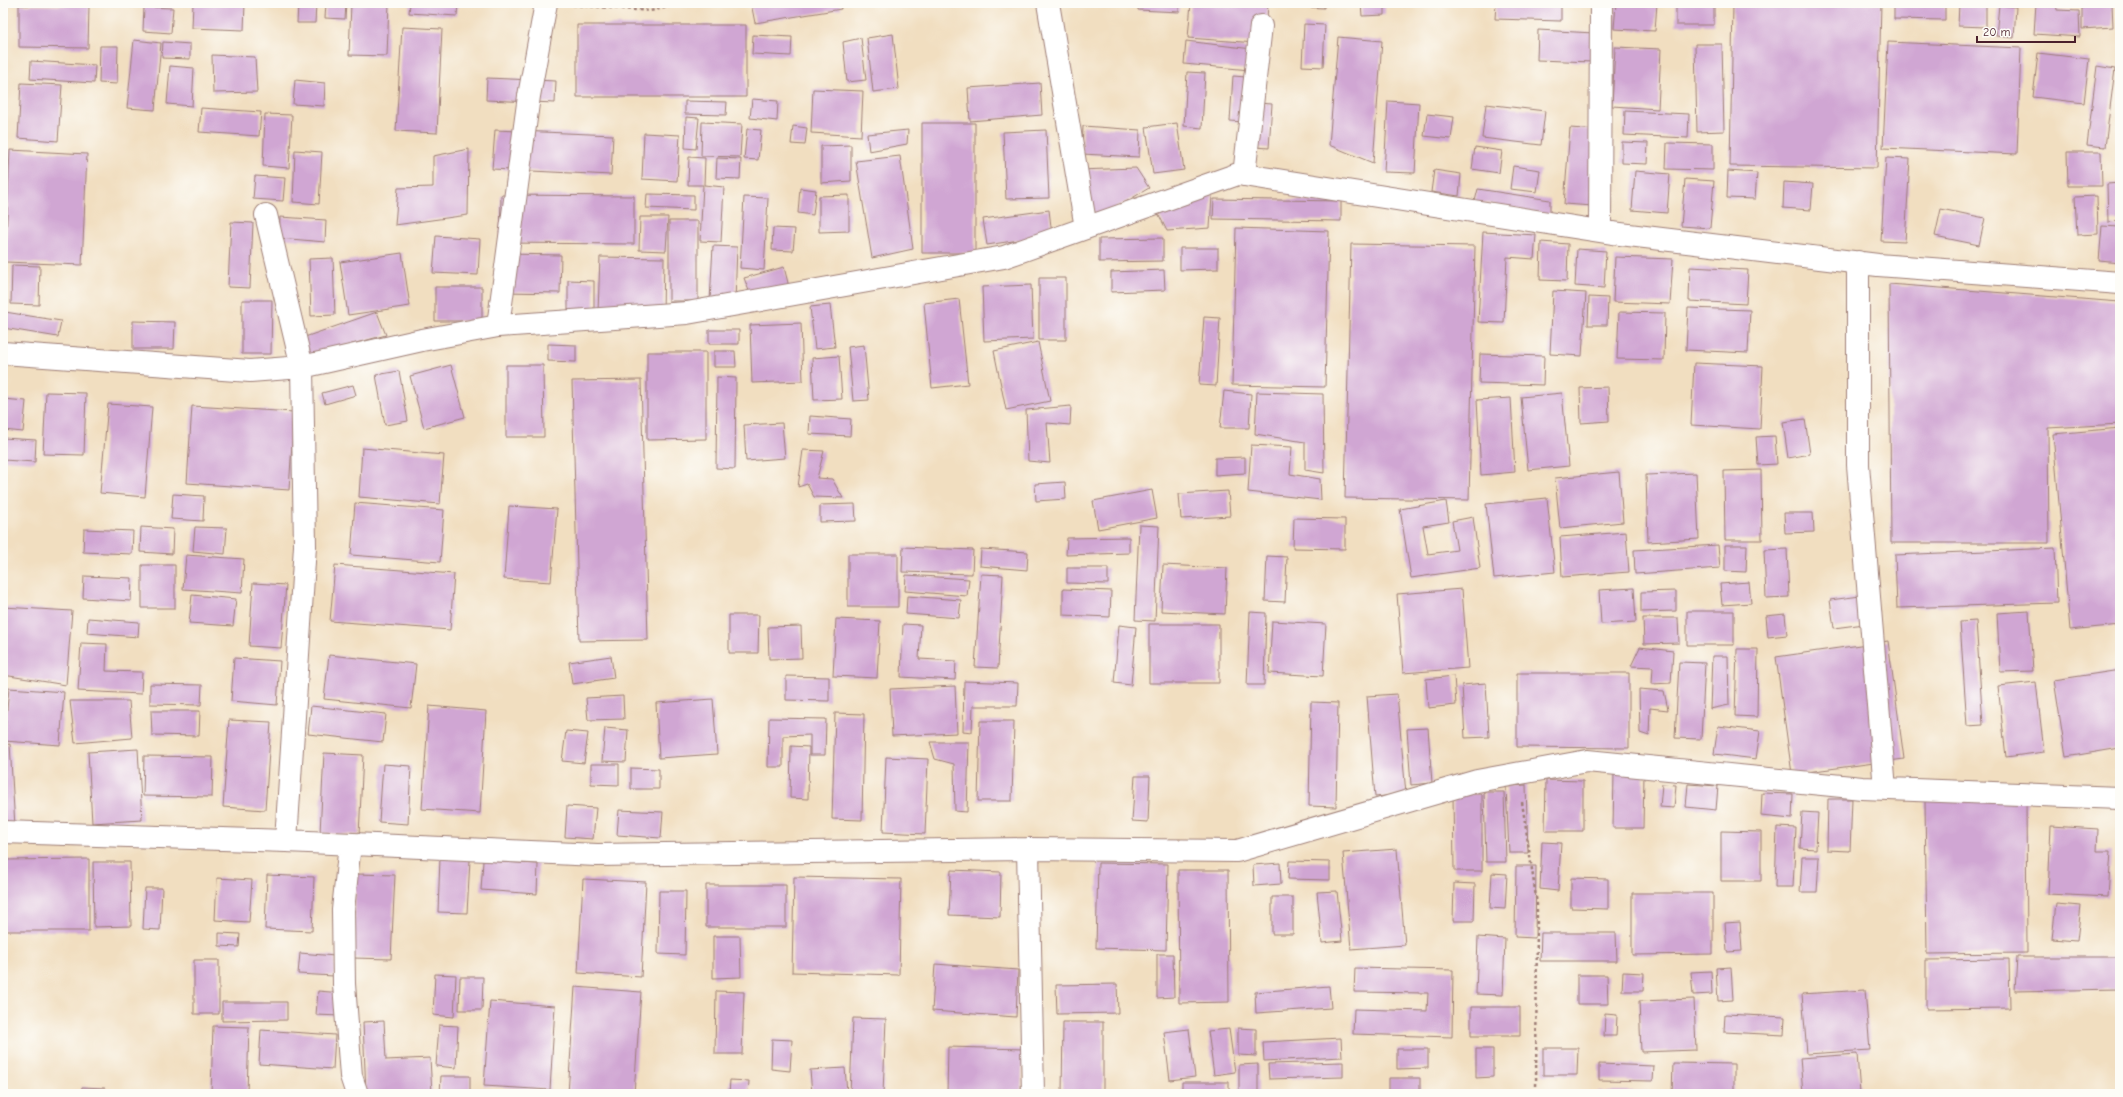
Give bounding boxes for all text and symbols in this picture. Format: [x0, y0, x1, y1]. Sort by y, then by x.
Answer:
scale bar [1977, 18, 2075, 44]
text: 20 m [1983, 25, 2011, 39]

